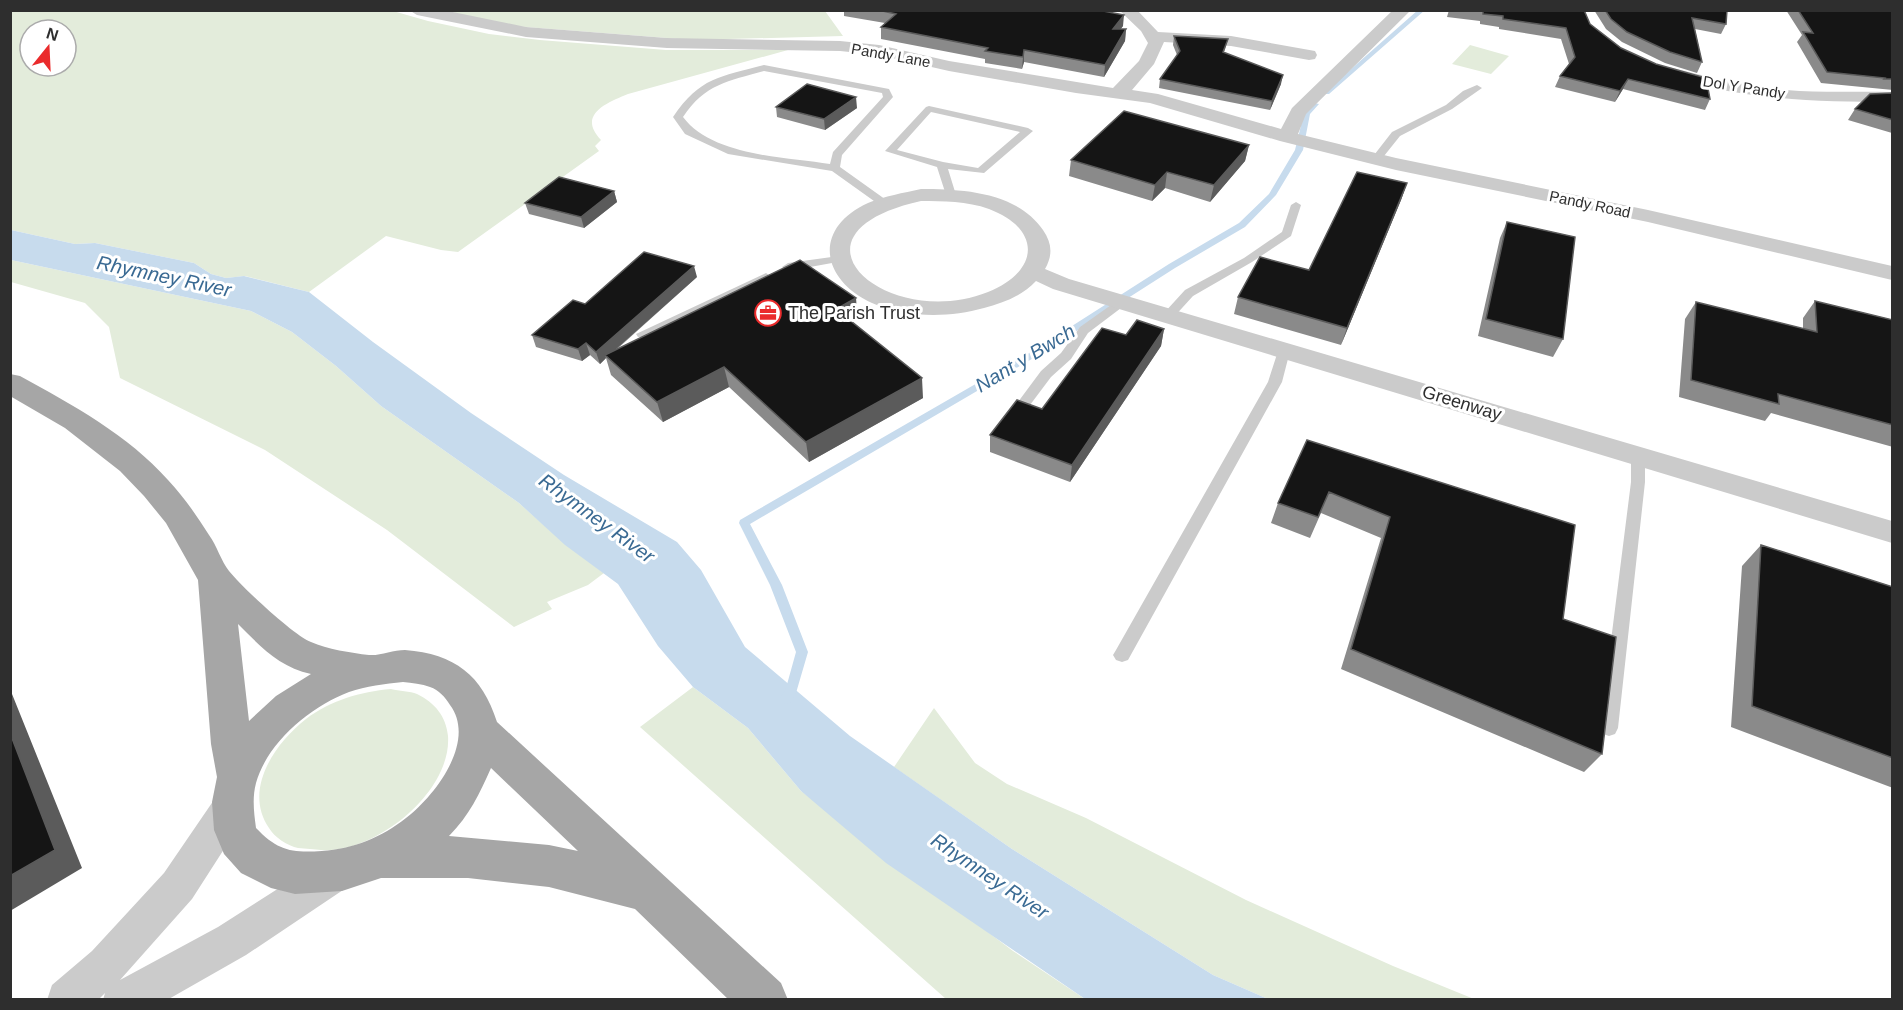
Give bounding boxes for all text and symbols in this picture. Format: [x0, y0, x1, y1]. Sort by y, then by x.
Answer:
north arrow [18, 18, 78, 78]
text: N [44, 24, 61, 44]
street label: Pandy Lane [850, 40, 932, 70]
street label: Dol Y Pandy [1702, 72, 1787, 102]
street label: Pandy Road [1548, 187, 1632, 221]
water label: Rhymney River [95, 251, 234, 301]
office icon: The Parish Trust [753, 298, 783, 328]
place label: The Parish Trust [788, 303, 920, 323]
water label: Nant y Bwch [971, 320, 1079, 396]
street label: Greenway [1420, 381, 1504, 425]
water label: Rhymney River [535, 469, 660, 568]
water label: Rhymney River [927, 829, 1054, 924]

